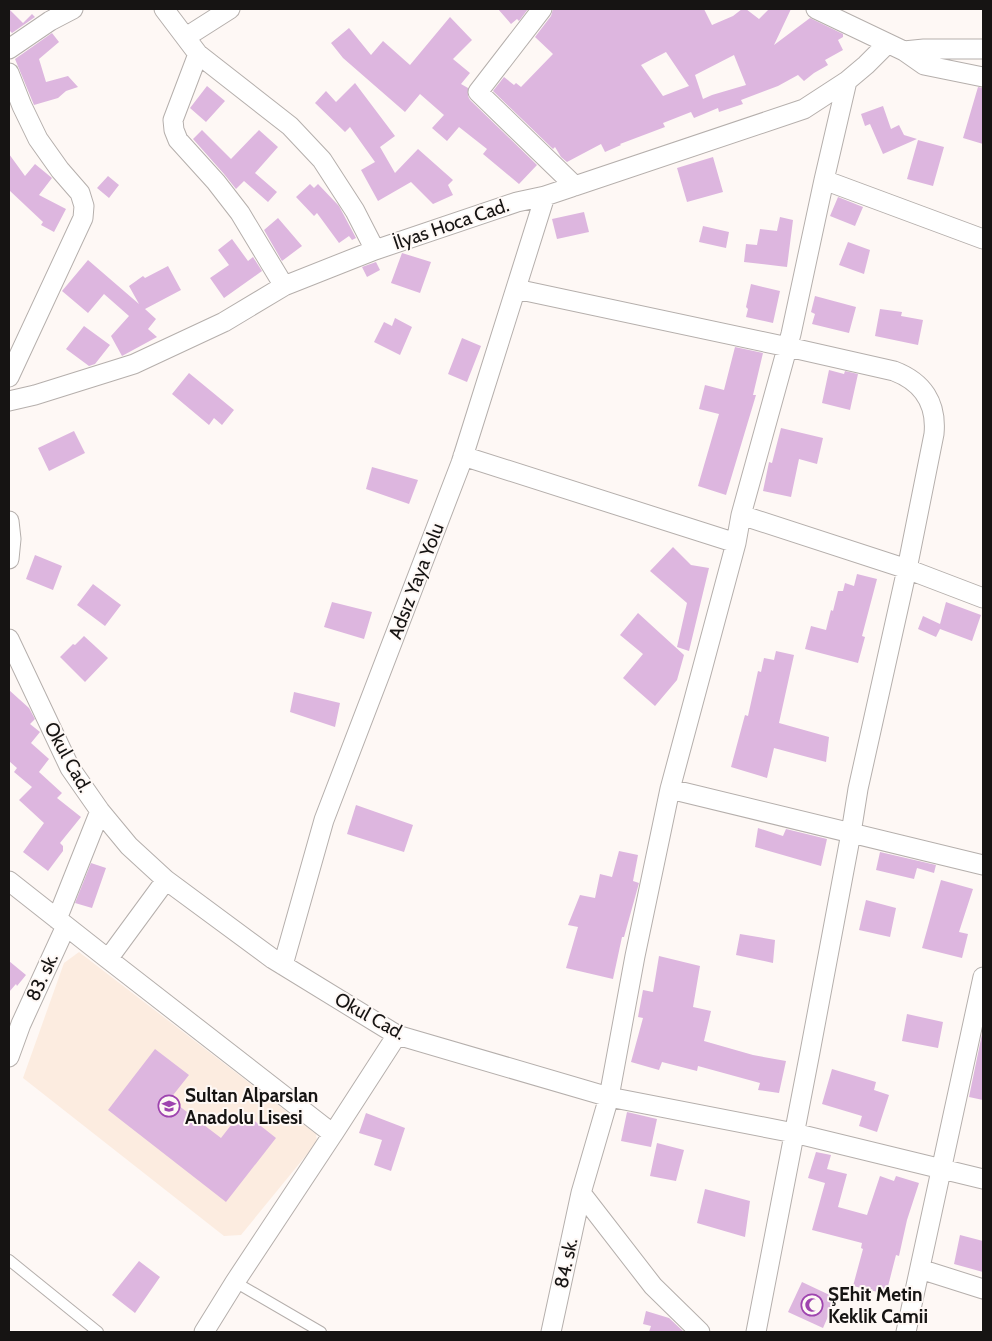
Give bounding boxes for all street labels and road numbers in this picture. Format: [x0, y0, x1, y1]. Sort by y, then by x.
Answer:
street label: İlyas Hoca Cad. [390, 193, 512, 255]
street label: Adsız Yaya Yolu [383, 520, 449, 642]
street label: Okul Cad. [39, 718, 97, 796]
street label: 83. sk. [21, 949, 63, 1005]
street label: Okul Cad. [331, 987, 409, 1045]
street label: 84. sk. [549, 1236, 583, 1290]

